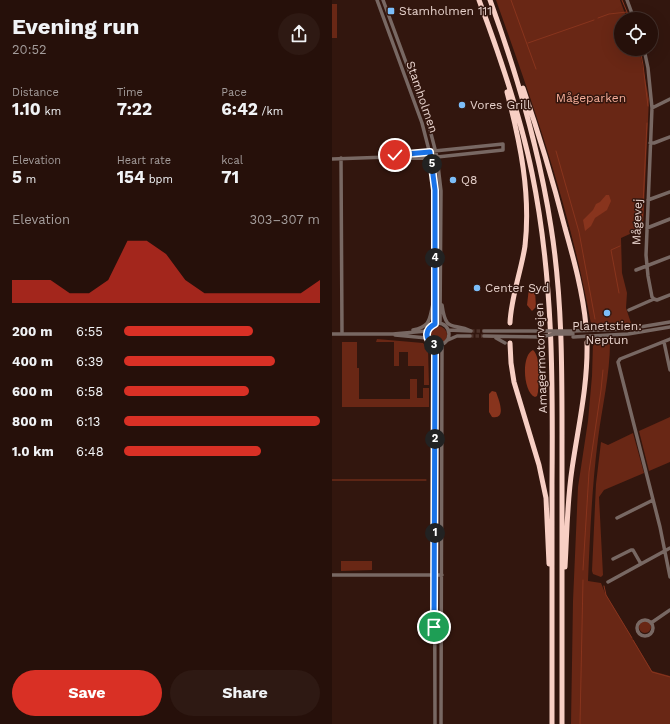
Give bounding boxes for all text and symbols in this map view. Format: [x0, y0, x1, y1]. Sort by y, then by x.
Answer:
place label: Stamholmen 111 [399, 4, 492, 18]
marker: Stamholmen 111 [386, 6, 396, 16]
map controls [614, 12, 658, 56]
button: locate [614, 12, 658, 56]
button: share [278, 13, 320, 55]
text: Evening run [12, 14, 140, 39]
text: 20:52 [12, 42, 47, 57]
street label: Stamholmen [403, 59, 441, 135]
text: Distance [12, 86, 59, 99]
text: Time [117, 86, 143, 99]
text: Pace [221, 86, 247, 99]
park label: Mågeparken [556, 91, 626, 105]
place label: Vores Grill [470, 98, 531, 112]
text: 1.10 [12, 99, 41, 119]
text: 7:22 [117, 99, 152, 119]
text: 6:42 [221, 99, 258, 119]
marker: Vores Grill [457, 100, 467, 110]
text: km [41, 105, 61, 118]
text: /km [258, 105, 283, 118]
pin [378, 138, 412, 172]
icon: check [384, 144, 406, 166]
text: Elevation [12, 154, 61, 167]
text: Heart rate [117, 154, 171, 167]
text: kcal [221, 154, 243, 167]
pin: 5 [422, 154, 442, 174]
text: 5 [429, 157, 435, 170]
text: 5 [12, 167, 22, 187]
text: 154 [117, 167, 145, 187]
text: 71 [221, 167, 239, 187]
text: m [22, 173, 36, 186]
text: bpm [145, 173, 173, 186]
place label: Q8 [461, 173, 477, 187]
marker: Q8 [448, 175, 458, 185]
street label: Mågevej [629, 199, 645, 245]
text: Elevation [12, 212, 70, 227]
text: 303–307 m [249, 212, 320, 227]
pin: 4 [425, 248, 445, 268]
text: 4 [431, 251, 439, 264]
place label: Center Syd [485, 281, 549, 295]
marker: Center Syd [472, 283, 482, 293]
street label: Amagermotorvejen [532, 302, 550, 414]
marker: Planetstien: Neptun [602, 308, 612, 318]
place label: Planetstien: Neptun [572, 319, 642, 347]
text: 200 m [12, 324, 52, 339]
text: 6:55 [76, 324, 103, 339]
pin: 3 [424, 335, 444, 355]
text: 3 [431, 338, 437, 351]
text: 400 m [12, 354, 53, 369]
text: 6:39 [76, 354, 103, 369]
text: 600 m [12, 384, 53, 399]
text: 6:58 [76, 384, 103, 399]
text: 800 m [12, 414, 53, 429]
text: 6:13 [76, 414, 100, 429]
pin: 2 [425, 429, 445, 449]
text: 2 [432, 432, 438, 445]
text: 1.0 km [12, 444, 54, 459]
text: 6:48 [76, 444, 104, 459]
pin: 1 [425, 523, 445, 543]
text: 1 [433, 526, 437, 539]
pin [417, 610, 451, 644]
icon: arrive [423, 616, 445, 638]
button: Save [12, 670, 162, 716]
button: Share [170, 670, 320, 716]

